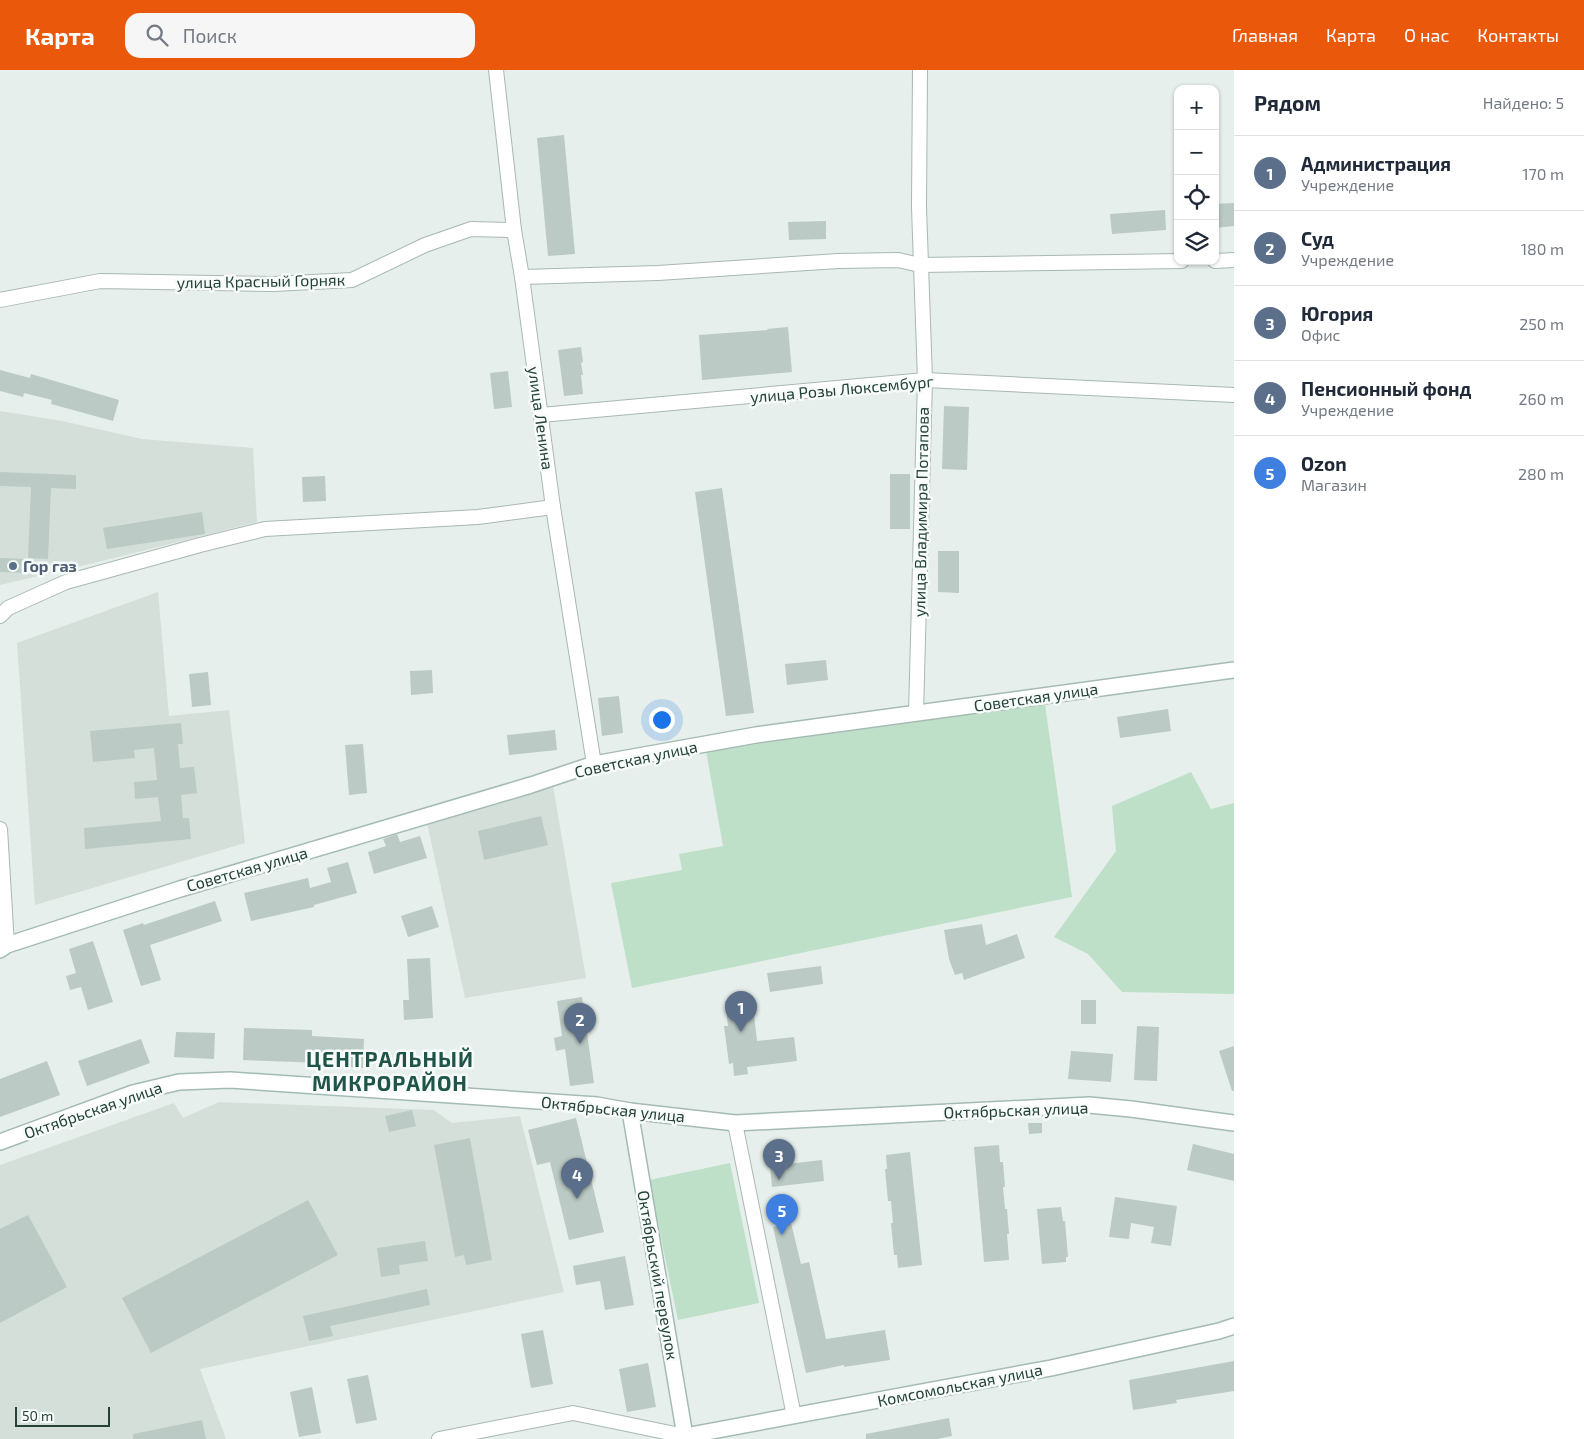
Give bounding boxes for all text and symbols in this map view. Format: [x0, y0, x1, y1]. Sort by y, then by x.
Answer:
search box [125, 13, 475, 58]
text: Карта [25, 21, 95, 50]
icon: search [143, 21, 171, 49]
text: Поиск [183, 24, 237, 47]
text: Главная [1232, 24, 1298, 46]
text: Карта [1326, 24, 1376, 46]
text: О нас [1404, 24, 1449, 46]
text: Контакты [1477, 24, 1559, 46]
map controls [1174, 85, 1219, 265]
button: + [1174, 85, 1219, 130]
text: Рядом [1254, 90, 1321, 115]
text: Найдено: 5 [1483, 93, 1564, 112]
button: − [1174, 130, 1219, 175]
text: Администрация [1301, 152, 1451, 175]
text: 1 [1267, 164, 1273, 183]
text: 170 m [1522, 164, 1564, 183]
button: locate [1174, 175, 1219, 220]
text: Учреждение [1301, 175, 1394, 194]
button: layers [1174, 220, 1219, 265]
text: Суд [1301, 227, 1334, 250]
text: 2 [1265, 239, 1275, 258]
text: 180 m [1521, 239, 1564, 258]
text: Учреждение [1301, 250, 1394, 269]
street label: улица Красный Горняк [177, 270, 346, 292]
text: Югория [1301, 302, 1373, 325]
text: 3 [1265, 314, 1275, 333]
text: 250 m [1519, 314, 1564, 333]
text: Офис [1301, 325, 1340, 344]
street label: улица Ленина [524, 365, 558, 471]
street label: улица Розы Люксембург [749, 371, 935, 407]
text: Пенсионный фонд [1301, 377, 1471, 400]
text: 4 [1265, 389, 1275, 408]
text: 260 m [1519, 389, 1564, 408]
text: Учреждение [1301, 400, 1394, 419]
street label: улица Владимира Потапова [909, 407, 933, 617]
text: Ozon [1301, 452, 1347, 475]
text: 5 [1266, 464, 1274, 483]
text: 280 m [1518, 464, 1564, 483]
text: Магазин [1301, 475, 1367, 494]
place label: Гор газ [23, 556, 77, 575]
marker: Гор газ [7, 560, 19, 572]
street label: Советская улица [973, 678, 1099, 716]
your location [649, 707, 675, 733]
street label: Советская улица [573, 736, 699, 782]
street label: Советская улица [184, 842, 310, 896]
pin: 1 [725, 991, 757, 1032]
pin: 2 [564, 1003, 596, 1044]
district label: ЦЕНТРАЛЬНЫЙ МИКРОРАЙОН [306, 1046, 474, 1095]
street label: Октябрьская улица [21, 1077, 165, 1143]
street label: Октябрьская улица [540, 1091, 686, 1127]
street label: Октябрьская улица [943, 1097, 1089, 1123]
pin: 3 [763, 1139, 795, 1180]
pin: 4 [561, 1158, 593, 1199]
street label: Октябрьский переулок [633, 1189, 683, 1362]
pin: 5 [766, 1194, 798, 1235]
street label: Комсомольская улица [876, 1359, 1044, 1411]
scale bar [15, 1404, 110, 1427]
text: 50 m [22, 1407, 53, 1424]

